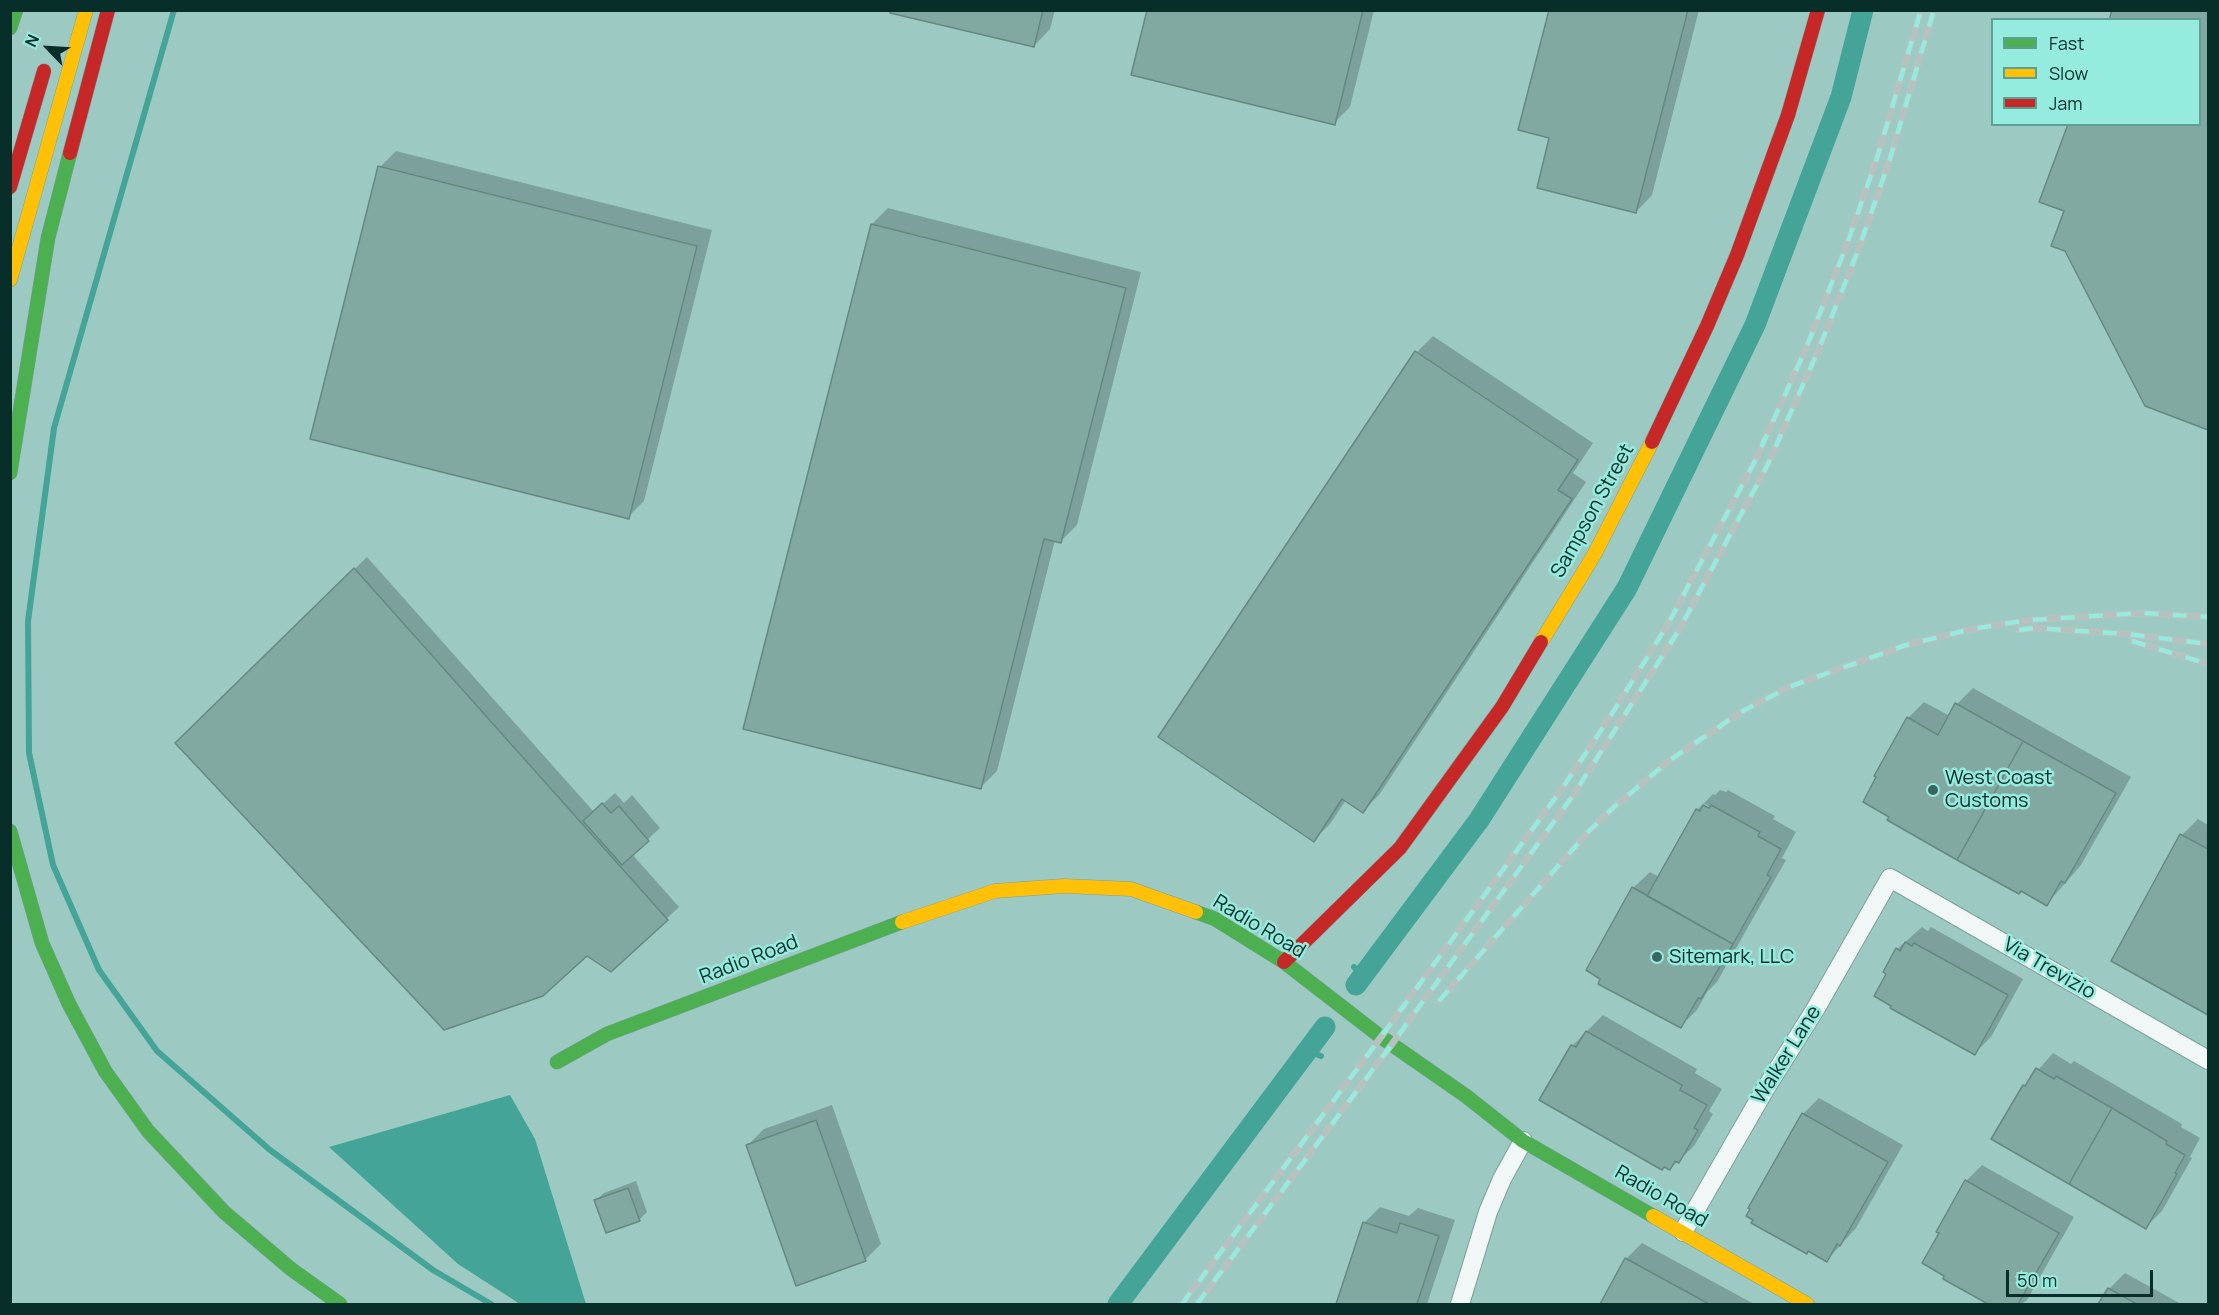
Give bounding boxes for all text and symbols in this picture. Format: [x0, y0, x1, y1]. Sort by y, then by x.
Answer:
north arrow [18, 18, 78, 78]
legend [1991, 18, 2201, 126]
text: N [19, 31, 44, 50]
text: Fast [2049, 31, 2084, 55]
text: Slow [2049, 61, 2088, 85]
text: Jam [2049, 91, 2083, 115]
street label: Sampson Street [1546, 440, 1640, 582]
place label: West Coast Customs [1945, 766, 2052, 813]
marker: West Coast Customs [1926, 783, 1940, 797]
street label: Radio Road [1208, 890, 1310, 964]
street label: Radio Road [696, 930, 802, 990]
street label: Via Trevizio [1999, 933, 2099, 1005]
place label: Sitemark, LLC [1669, 945, 1794, 969]
marker: Sitemark, LLC [1650, 950, 1664, 964]
street label: Walker Lane [1747, 1002, 1827, 1108]
street label: Radio Road [1610, 1161, 1712, 1233]
scale bar [2009, 1258, 2156, 1296]
text: 50 m [2017, 1268, 2057, 1292]

